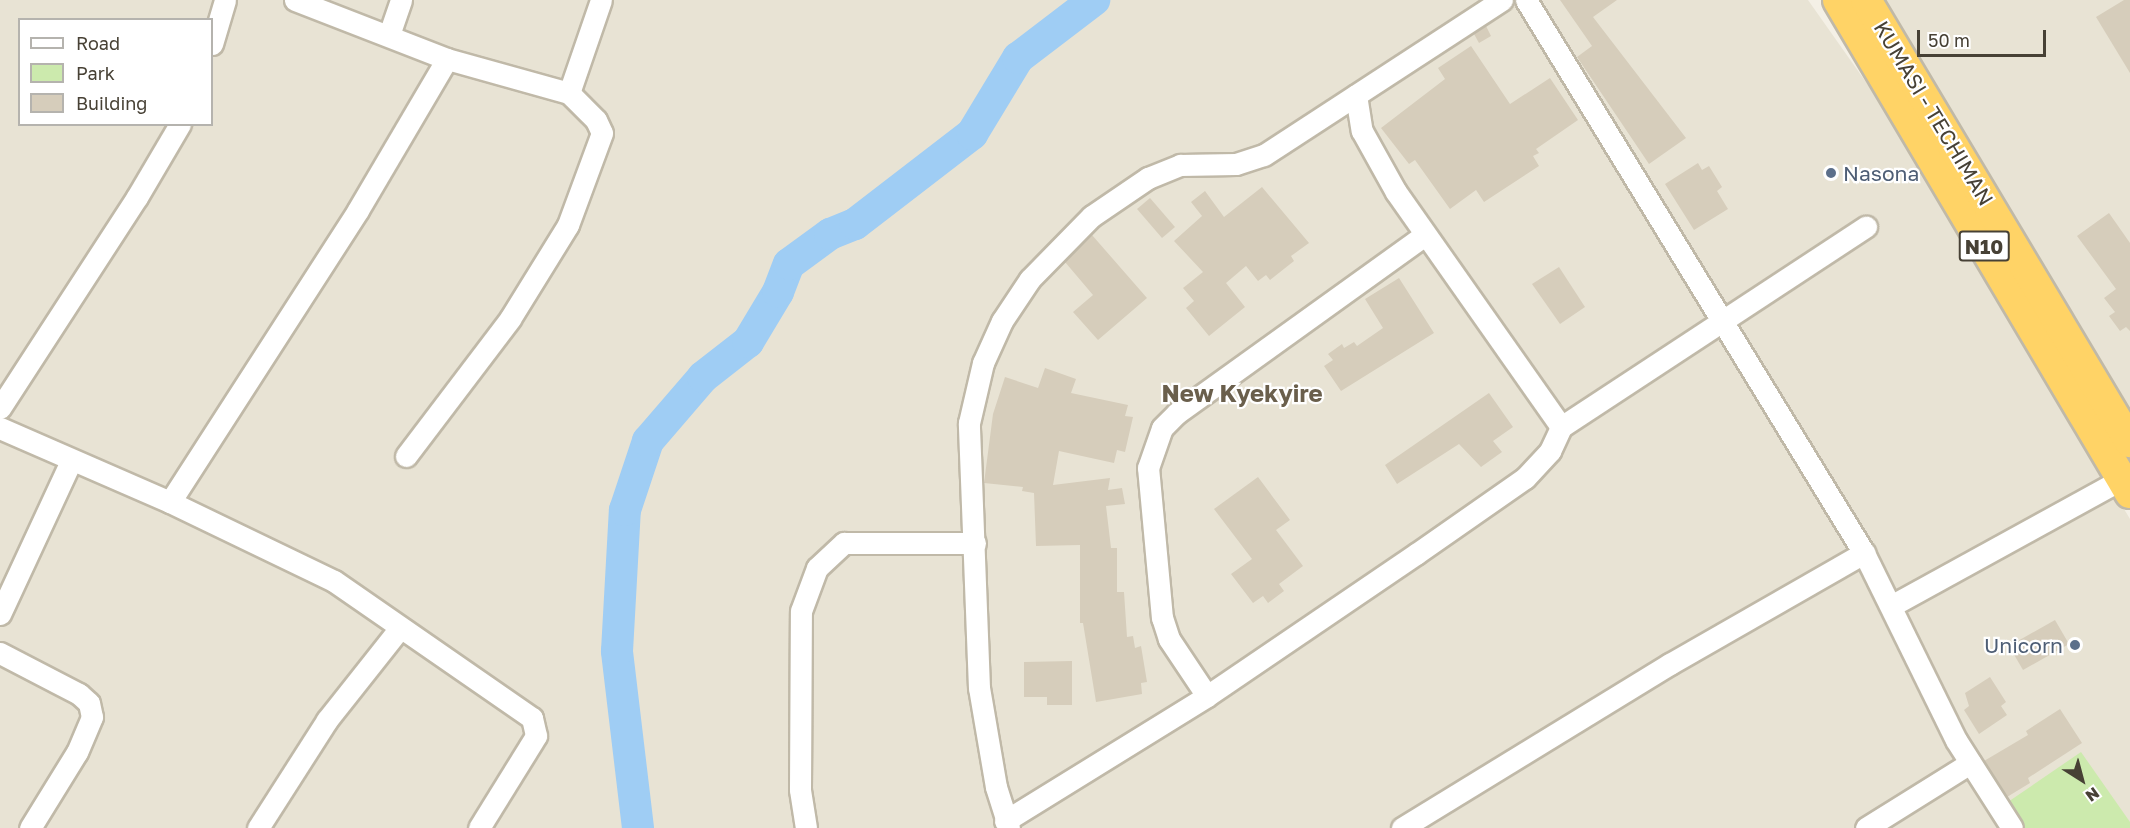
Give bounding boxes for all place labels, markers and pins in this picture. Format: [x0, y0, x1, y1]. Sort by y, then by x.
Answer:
place label: Nasona [1843, 160, 1919, 186]
marker: Nasona [1824, 166, 1838, 180]
place label: Unicorn [1984, 632, 2063, 658]
marker: Unicorn [2068, 638, 2082, 652]

